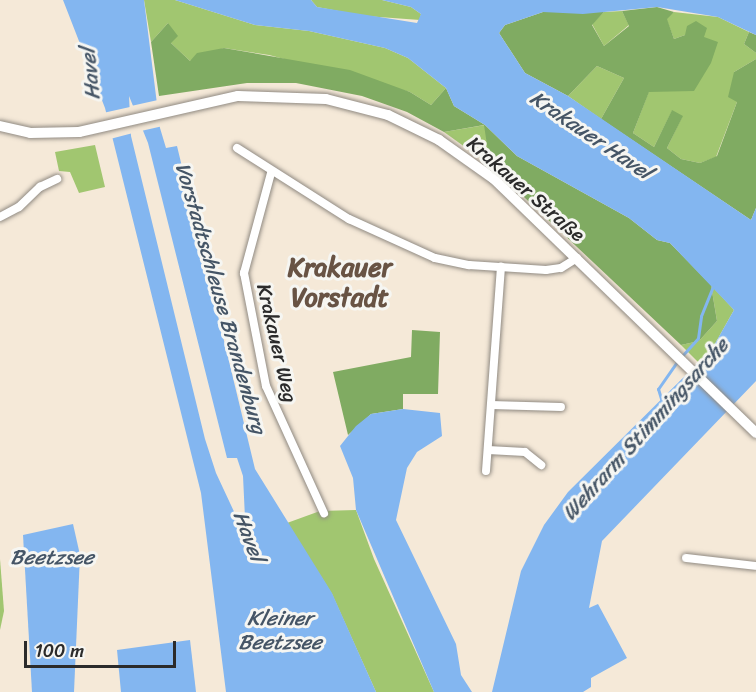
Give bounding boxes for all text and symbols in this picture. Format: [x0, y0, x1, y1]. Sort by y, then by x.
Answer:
water label: Havel [75, 47, 105, 101]
water label: Krakauer Havel [525, 85, 657, 185]
street label: Krakauer Straße [462, 131, 590, 247]
water label: Vorstadtschleuse Brandenburg [170, 160, 272, 436]
district label: Krakauer Vorstadt [288, 252, 392, 314]
street label: Krakauer Weg [252, 281, 302, 405]
water label: Wehrarm Stimmingsarche [557, 333, 733, 525]
water label: Havel [228, 507, 270, 565]
water label: Beetzsee [10, 544, 94, 570]
water label: Kleiner Beetzsee [238, 605, 322, 655]
scale bar [27, 629, 178, 667]
text: 100 m [35, 635, 84, 667]

